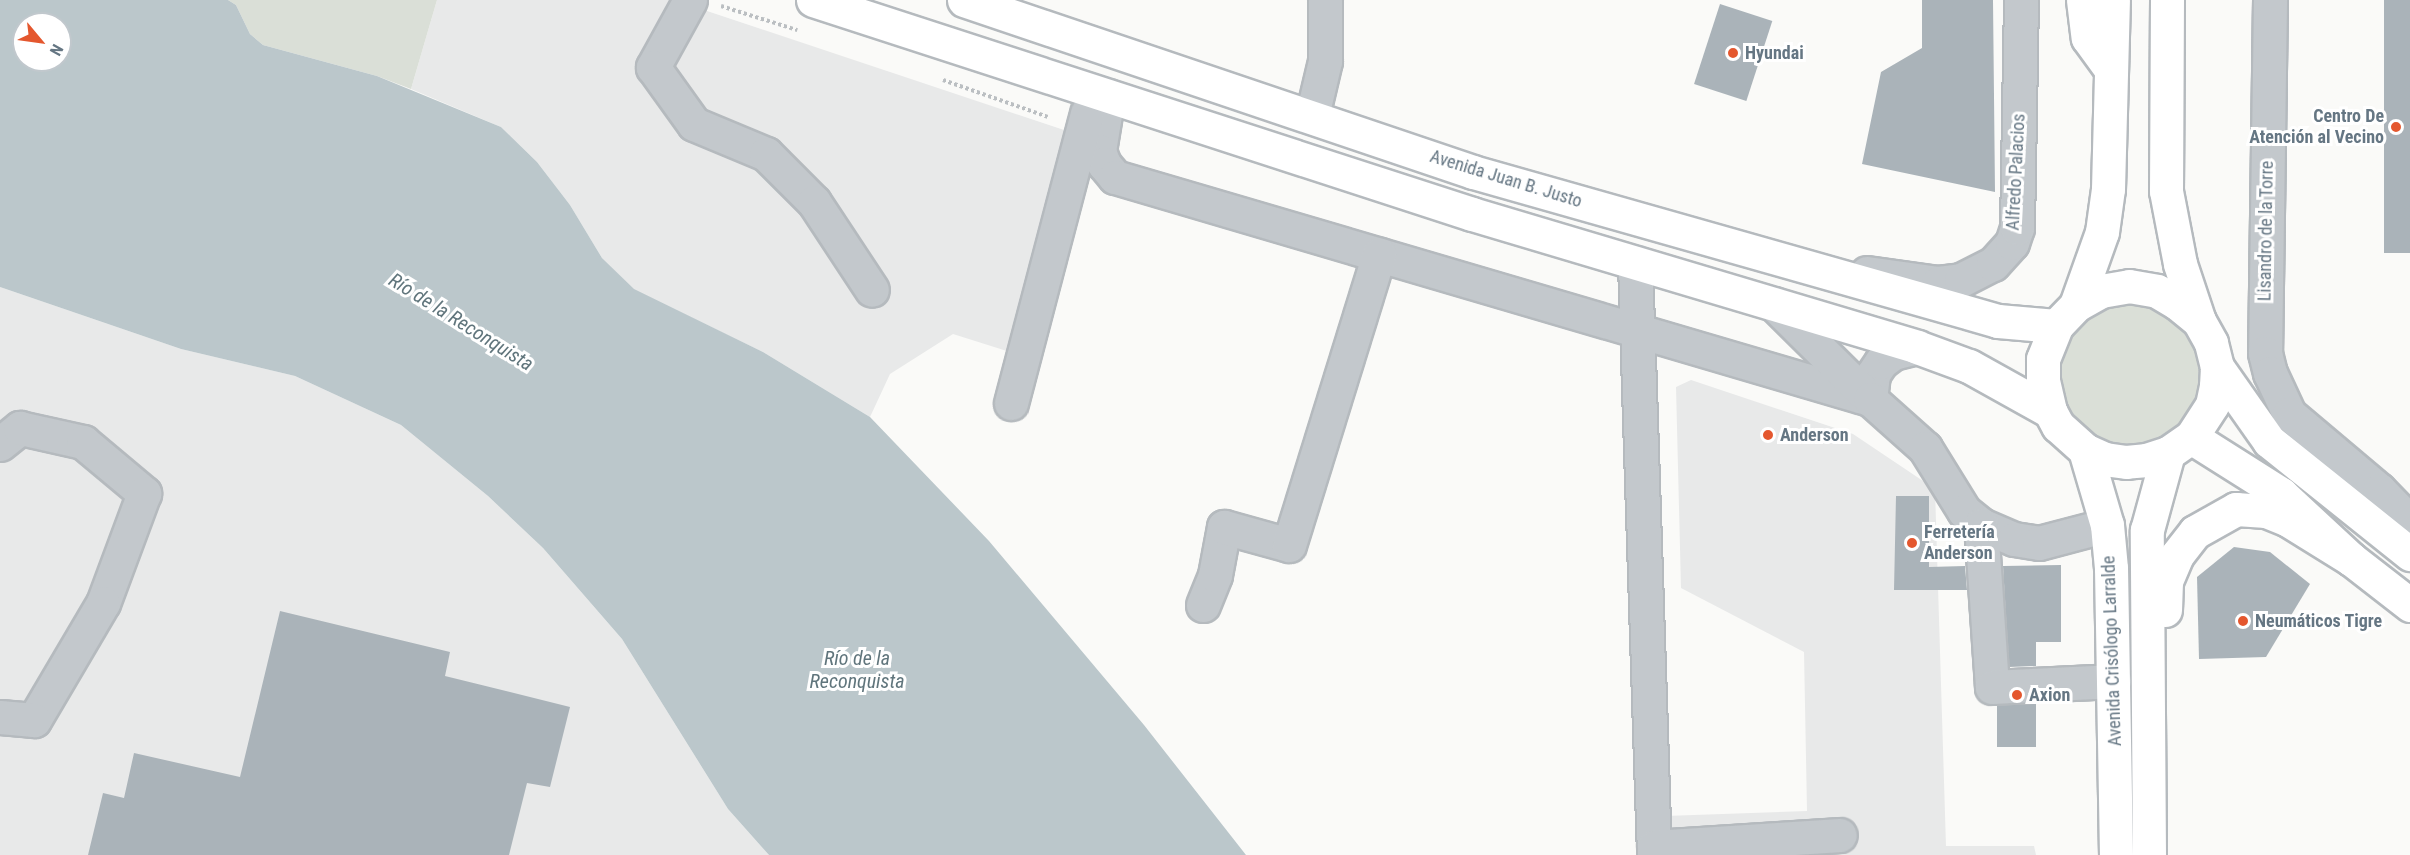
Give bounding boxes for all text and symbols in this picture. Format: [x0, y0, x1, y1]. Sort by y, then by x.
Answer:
north arrow [12, 12, 72, 72]
text: N [46, 41, 67, 59]
place label: Hyundai [1745, 42, 1804, 64]
marker: Hyundai [1726, 46, 1740, 60]
place label: Centro De Atención al Vecino [2249, 106, 2384, 148]
street label: Alfredo Palacios [2002, 113, 2030, 231]
marker: Centro De Atención al Vecino [2389, 120, 2403, 134]
street label: Avenida Juan B. Justo [1427, 146, 1585, 212]
street label: Lisandro de la Torre [2254, 160, 2278, 302]
water label: Río de la Reconquista [384, 268, 538, 376]
place label: Anderson [1780, 424, 1849, 446]
marker: Anderson [1761, 428, 1775, 442]
place label: Ferretería Anderson [1924, 522, 1995, 564]
marker: Ferretería Anderson [1905, 536, 1919, 550]
street label: Avenida Crisólogo Larralde [2098, 555, 2126, 747]
place label: Neumáticos Tigre [2255, 610, 2383, 632]
marker: Neumáticos Tigre [2236, 614, 2250, 628]
water label: Río de la Reconquista [810, 646, 904, 693]
place label: Axion [2029, 684, 2070, 706]
marker: Axion [2010, 688, 2024, 702]

